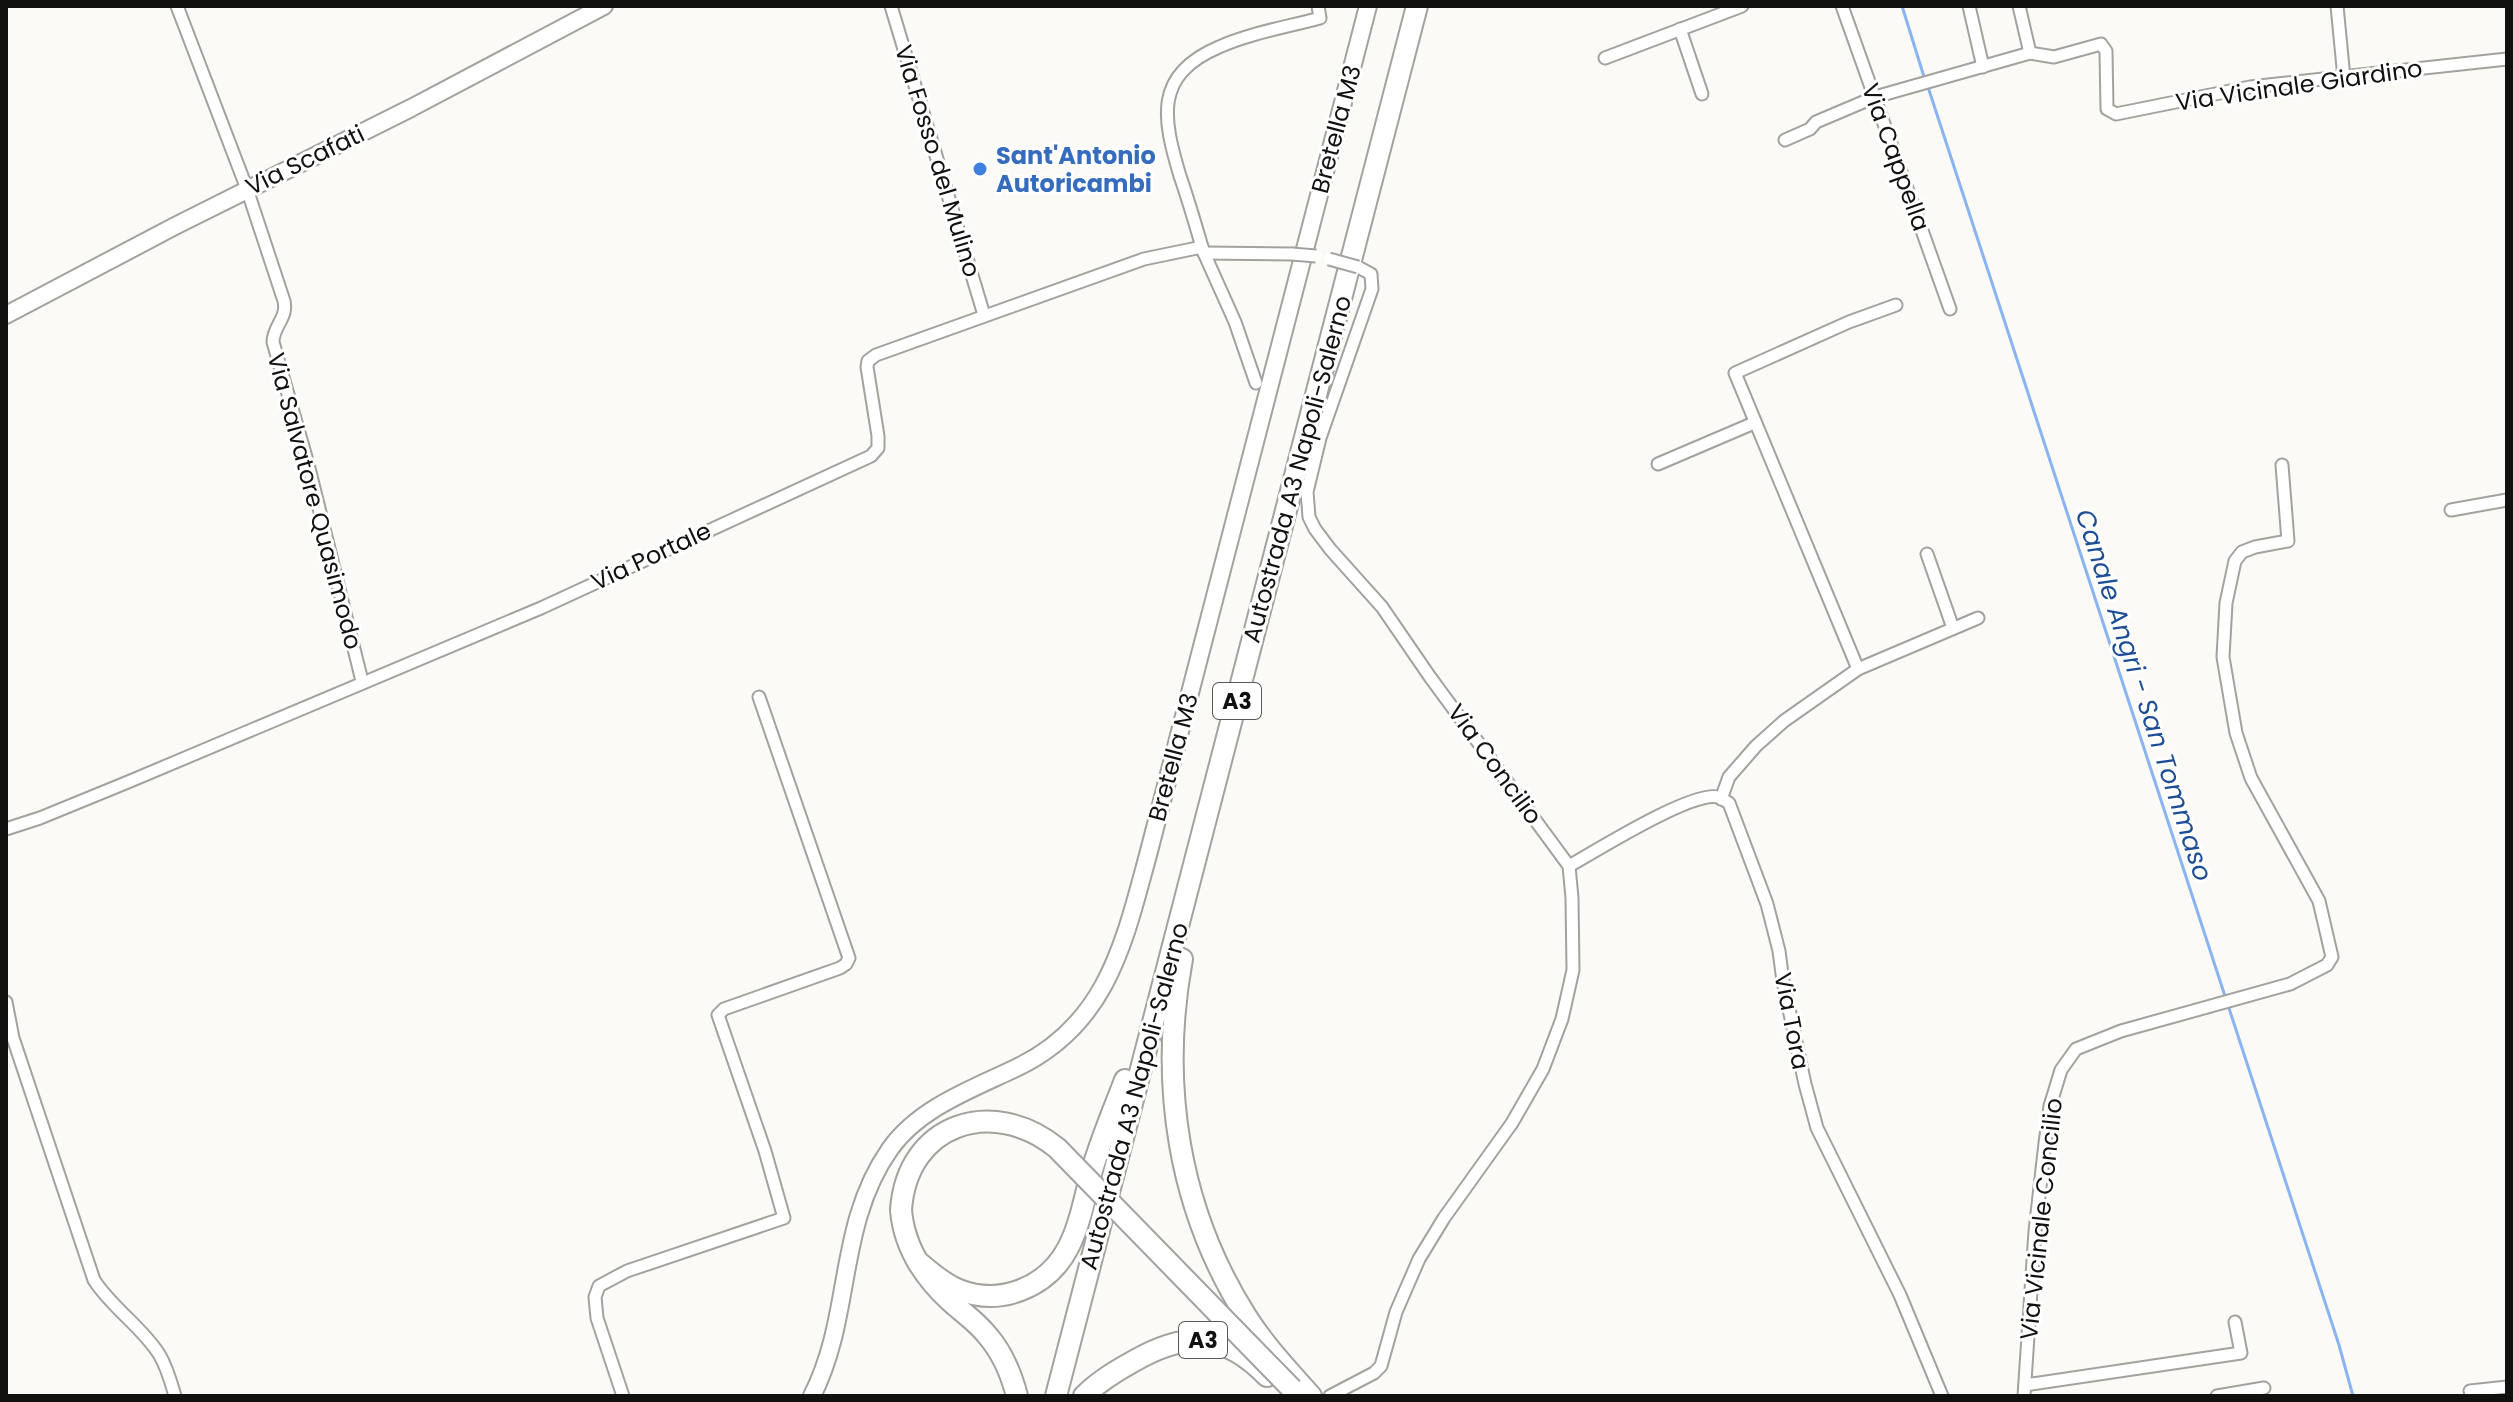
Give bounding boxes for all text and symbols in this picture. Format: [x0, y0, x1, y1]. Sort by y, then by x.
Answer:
street label: Via Fosso del Mulino [887, 41, 989, 281]
street label: Via Vicinale Giardino [2174, 51, 2424, 119]
street label: Bretella M3 [1303, 61, 1369, 197]
street label: Via Cappella [1854, 79, 1938, 235]
street label: Via Scafati [240, 117, 370, 203]
place label: Sant'Antonio Autoricambi [996, 139, 1156, 200]
marker: Sant'Antonio Autoricambi [971, 160, 989, 178]
street label: Autostrada A3 Napoli-Salerno [1235, 292, 1359, 646]
street label: Via Salvatore Quasimodo [260, 349, 370, 653]
water label: Canale Angri - San Tommaso [2067, 504, 2221, 886]
street label: Via Portale [586, 514, 716, 598]
road number: A3 [1213, 683, 1261, 719]
street label: Bretella M3 [1140, 689, 1206, 825]
street label: Via Concilio [1440, 697, 1550, 831]
street label: Autostrada A3 Napoli-Salerno [1072, 919, 1196, 1273]
street label: Via Tora [1766, 970, 1818, 1072]
street label: Via Vicinale Concilio [2012, 1096, 2070, 1342]
road number: A3 [1179, 1322, 1227, 1358]

